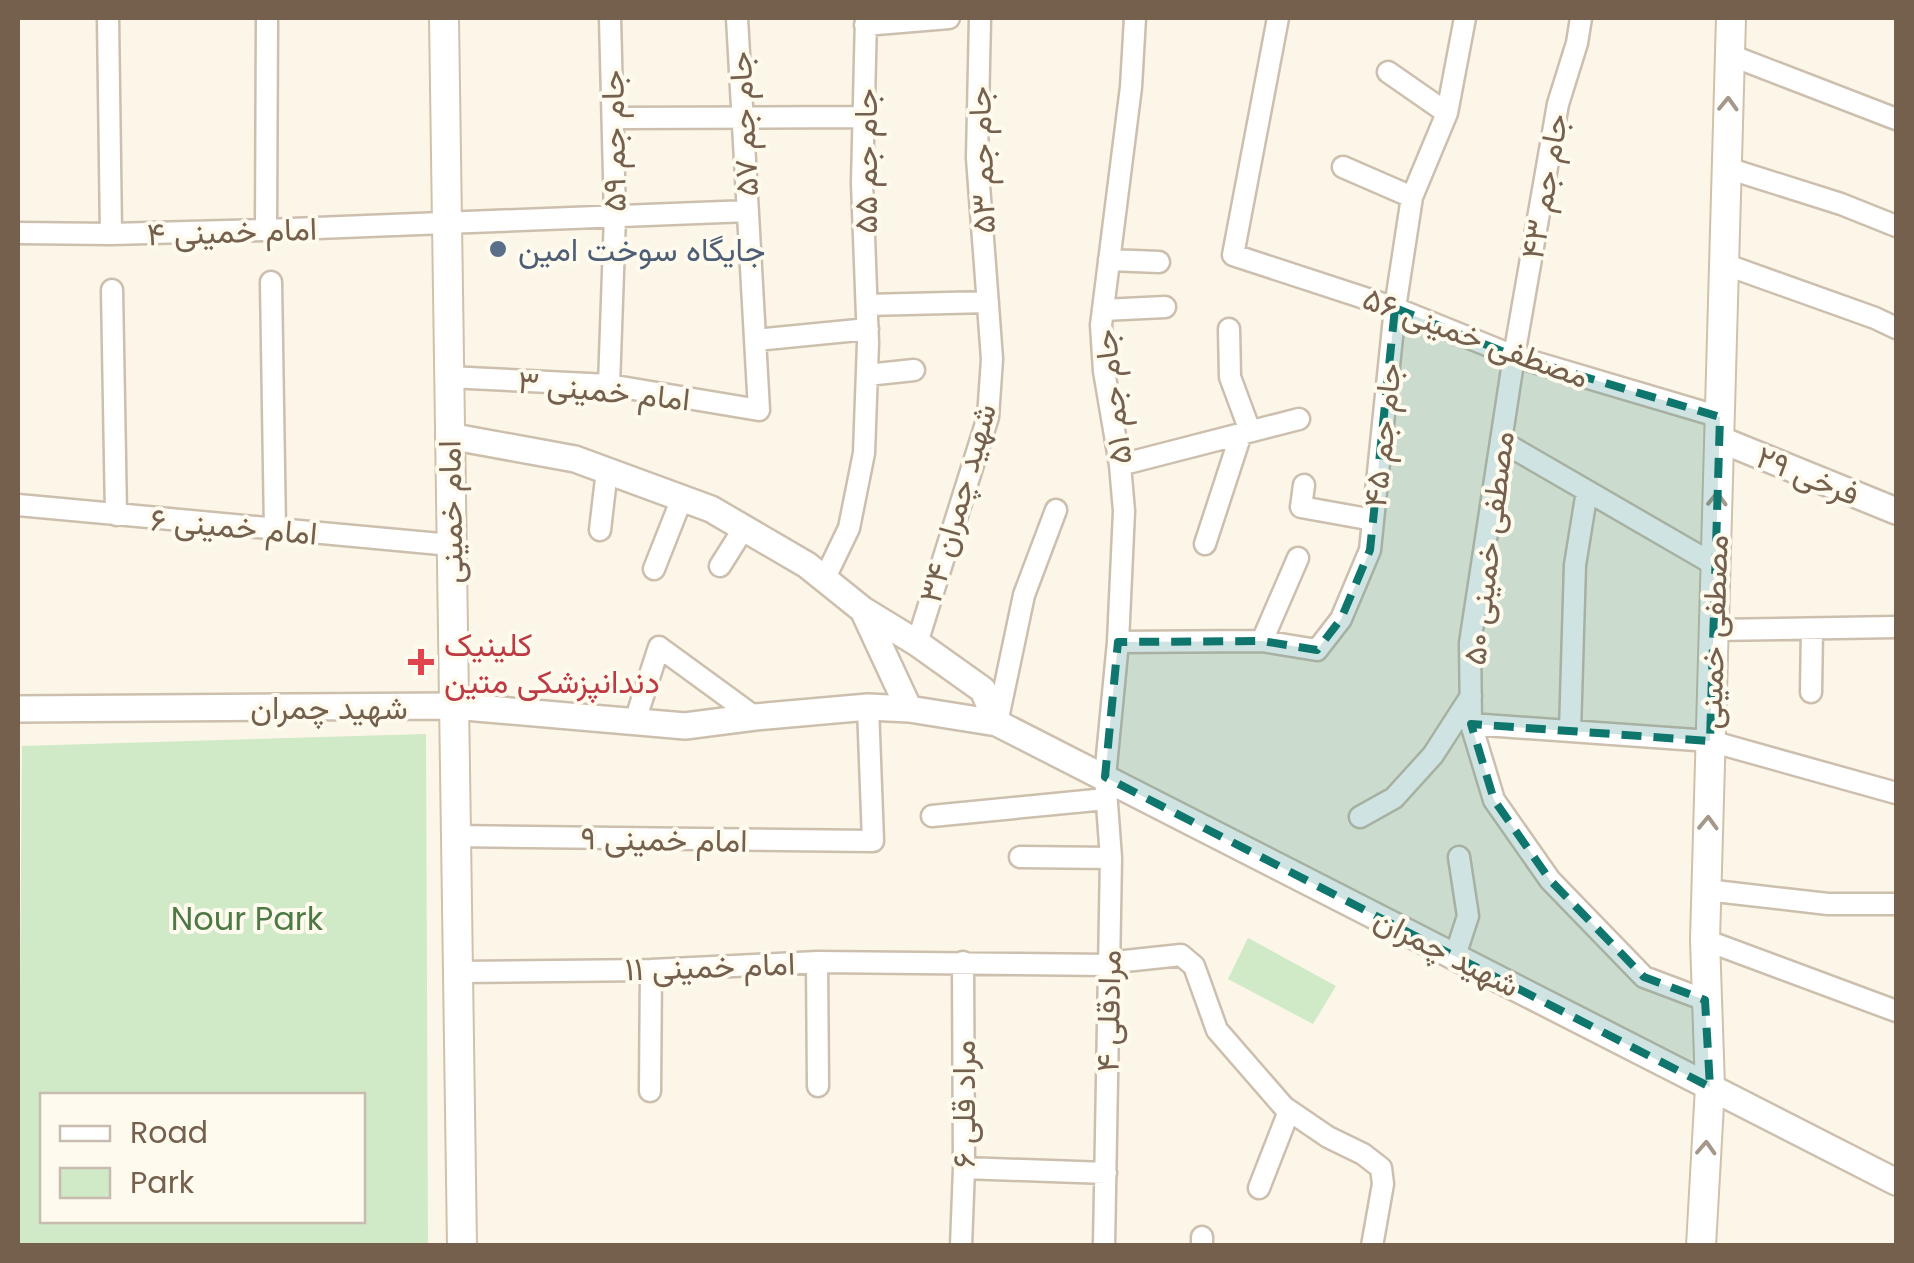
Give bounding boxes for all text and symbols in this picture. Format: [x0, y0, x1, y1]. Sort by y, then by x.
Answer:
street label: جام جم ۵۷ [717, 50, 769, 198]
street label: جام جم ۵۹ [589, 70, 637, 212]
street label: جام جم ۵۳ [956, 85, 1006, 235]
street label: جام جم ۵۵ [843, 88, 888, 234]
one-way arrow [1718, 95, 1739, 111]
street label: جام جم ۴۳ [1509, 110, 1579, 262]
street label: امام خمینی ۴ [146, 206, 318, 256]
place label: جایگاه سوخت امین [518, 227, 765, 272]
marker: جایگاه سوخت امین [487, 238, 509, 260]
street label: مصطفی خمینی ۵۶ [1357, 275, 1595, 399]
street label: جام جم ۵۱ [1081, 327, 1143, 467]
street label: امام خمینی ۳ [516, 359, 692, 421]
street label: جام جم ۴۵ [1352, 361, 1412, 509]
street label: شهید چمران ۳۴ [907, 398, 1007, 608]
street label: مصطفی خمینی ۵۰ [1451, 429, 1525, 667]
street label: فرخی ۲۹ [1750, 434, 1866, 516]
street label: امام خمینی [426, 440, 474, 584]
one-way arrow [1707, 490, 1728, 506]
street label: امام خمینی ۶ [149, 496, 319, 556]
street label: مصطفی خمینی [1687, 534, 1739, 730]
place label: کلینیک دندانپزشکی متین [444, 622, 660, 704]
marker: کلینیک دندانپزشکی متین [408, 649, 434, 675]
street label: شهید چمران [250, 685, 408, 730]
street label: امام خمینی ۹ [580, 815, 748, 863]
one-way arrow [1697, 815, 1718, 831]
park label: Nour Park [171, 896, 324, 941]
street label: شهید چمران [1367, 896, 1527, 1008]
street label: امام خمینی ۱۱ [624, 941, 796, 991]
street label: مرادقلی ۴ [1084, 949, 1132, 1073]
street label: مراد قلی ۶ [941, 1040, 986, 1168]
legend [40, 1093, 365, 1223]
text: Road [130, 1111, 208, 1154]
one-way arrow [1695, 1140, 1716, 1156]
text: Park [130, 1161, 195, 1204]

